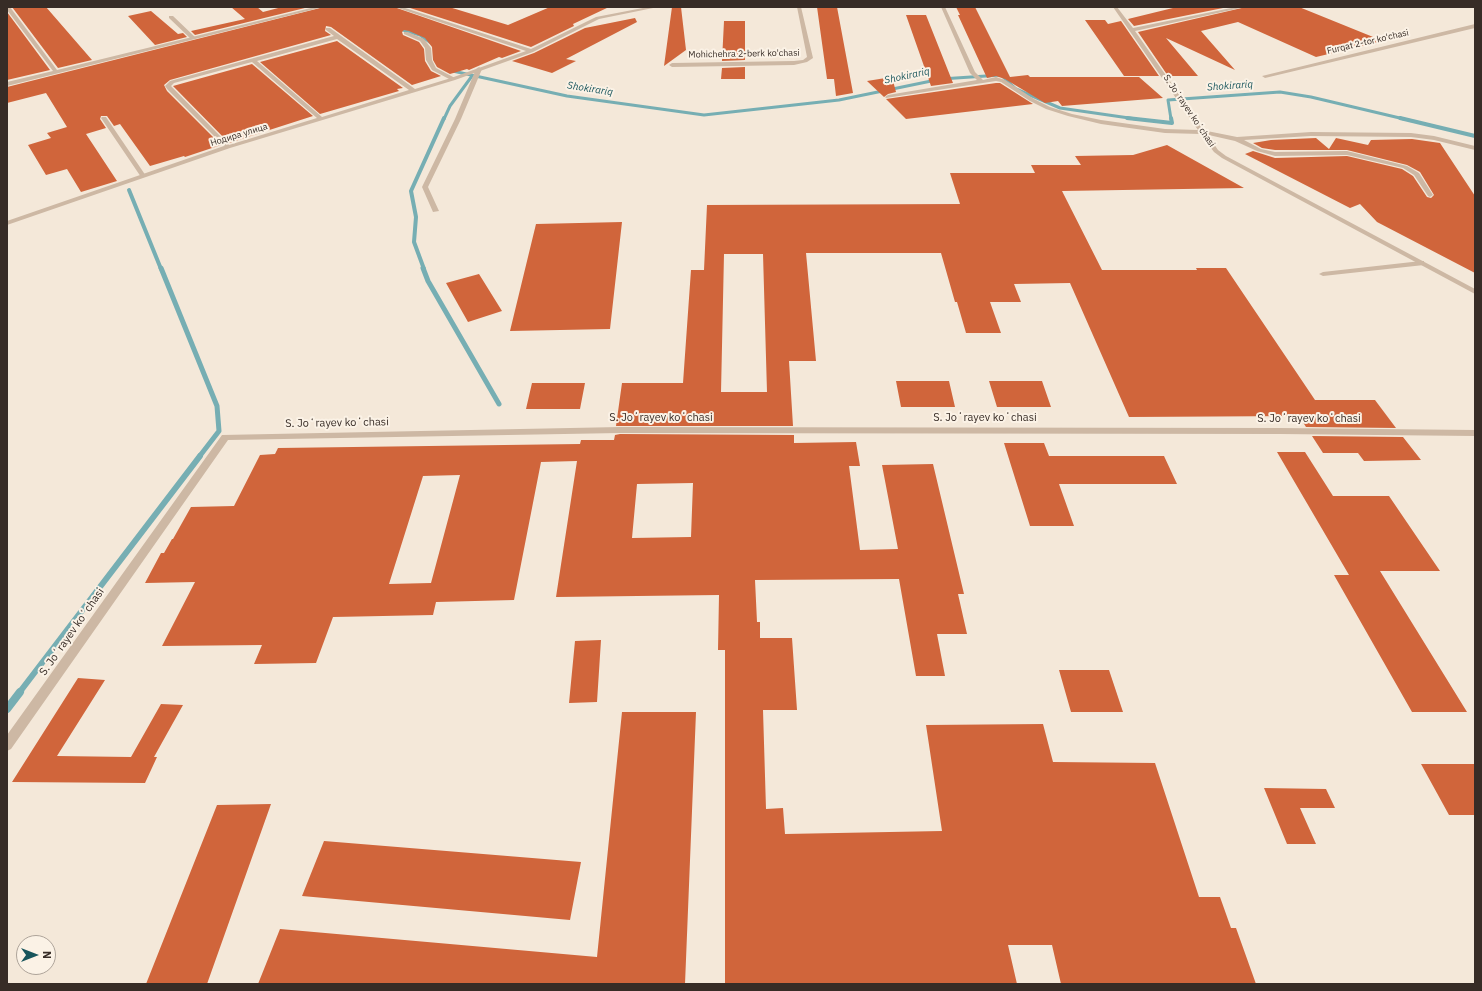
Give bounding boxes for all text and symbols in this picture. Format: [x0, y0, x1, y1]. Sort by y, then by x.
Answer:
street label: Furqat 2-tor ko'chasi [1326, 27, 1410, 57]
street label: Mohichehra 2-berk ko'chasi [688, 48, 800, 60]
water label: Shokirariq [883, 65, 931, 87]
street label: S. Joʻrayev koʻchasi [1161, 73, 1217, 149]
water label: Shokirariq [1207, 78, 1253, 94]
water label: Shokirariq [566, 79, 614, 99]
street label: Нодира улица [209, 121, 269, 149]
street label: S. Joʻrayev koʻchasi [609, 411, 713, 425]
street label: S. Joʻrayev koʻchasi [933, 411, 1037, 425]
street label: S. Joʻrayev koʻchasi [1257, 412, 1361, 426]
street label: S. Joʻrayev koʻchasi [285, 415, 389, 431]
street label: S. Joʻrayev koʻchasi [37, 586, 107, 678]
north arrow [16, 935, 56, 975]
text: N [40, 951, 54, 959]

